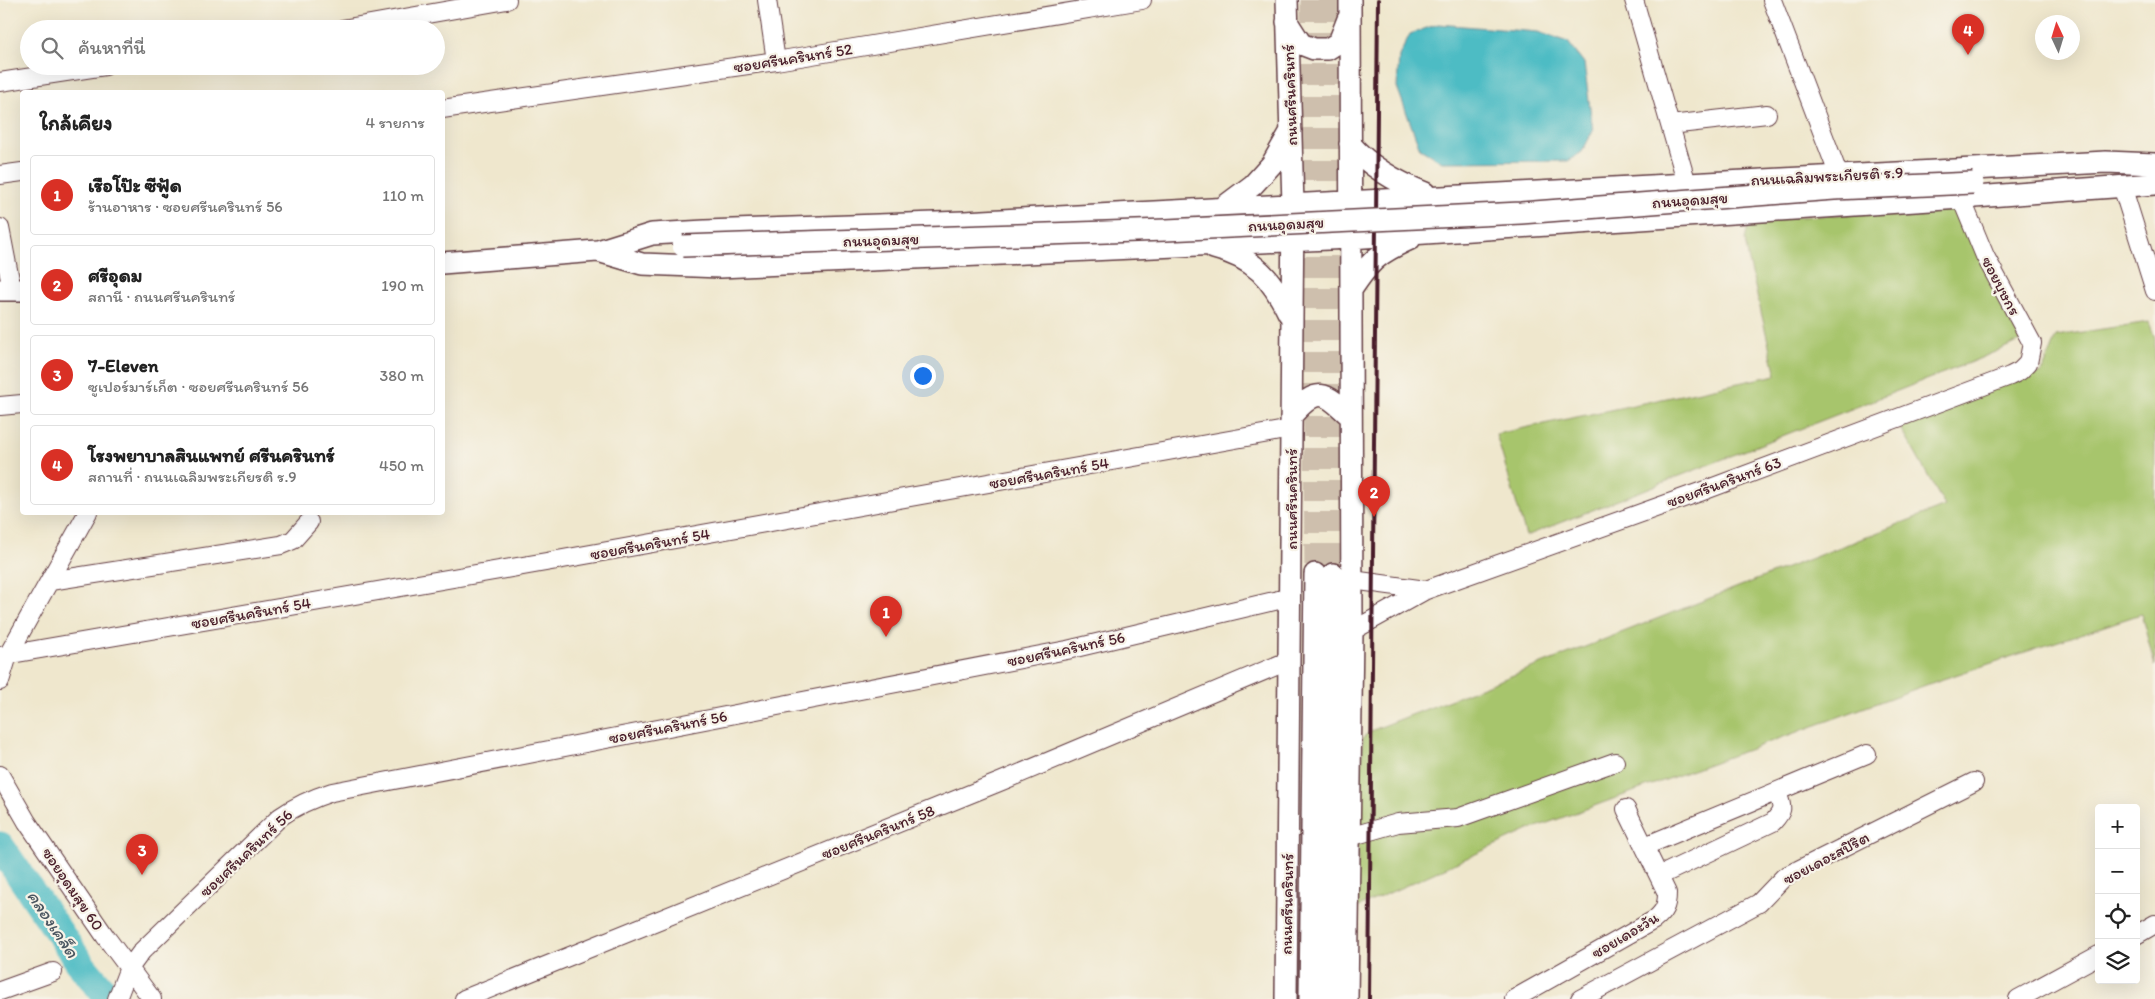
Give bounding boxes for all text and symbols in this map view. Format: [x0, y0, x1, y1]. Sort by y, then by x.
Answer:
pin: 4 [1952, 14, 1984, 55]
north arrow [2035, 15, 2080, 60]
search box [20, 20, 445, 75]
icon: search [38, 34, 66, 62]
text: ค้นหาที่นี่ [78, 36, 146, 59]
street label: ซอยศรีนครินทร์ 52 [732, 39, 854, 77]
street label: ถนนศรีนครินทร์ [1279, 44, 1301, 146]
text: ใกล้เคียง [40, 110, 112, 135]
text: 4 รายการ [365, 113, 425, 132]
street label: ถนนเฉลิมพระเกียรติ ร.9 [1750, 163, 1904, 189]
text: เรือโป๊ะ ซีฟู้ด [88, 174, 182, 197]
text: 1 [53, 186, 61, 205]
text: 110 m [382, 186, 424, 205]
street label: ถนนอุดมสุข [1651, 188, 1729, 213]
text: ร้านอาหาร · ซอยศรีนครินทร์ 56 [88, 197, 283, 216]
street label: ถนนอุดมสุข [1247, 213, 1325, 236]
street label: ถนนอุดมสุข [843, 229, 919, 252]
street label: ซอยบุษกร [1977, 253, 2024, 319]
text: ศรีอุดม [88, 264, 142, 287]
text: 2 [53, 276, 61, 295]
text: 190 m [381, 276, 424, 295]
text: สถานี · ถนนศรีนครินทร์ [88, 287, 236, 306]
text: 7-Eleven [88, 354, 159, 377]
your location [910, 363, 936, 389]
text: 3 [53, 366, 61, 385]
text: 380 m [380, 366, 424, 385]
text: ซูเปอร์มาร์เก็ต · ซอยศรีนครินทร์ 56 [88, 377, 309, 396]
text: โรงพยาบาลสินแพทย์ ศรีนครินทร์ [88, 444, 335, 467]
street label: ถนนศรีนครินทร์ [1282, 448, 1301, 550]
street label: ซอยศรีนครินทร์ 63 [1664, 452, 1784, 512]
street label: ซอยศรีนครินทร์ 54 [988, 453, 1111, 493]
text: 4 [52, 456, 62, 475]
text: 450 m [379, 456, 424, 475]
text: สถานที่ · ถนนเฉลิมพระเกียรติ ร.9 [88, 467, 297, 486]
pin: 2 [1358, 476, 1390, 517]
street label: ซอยศรีนครินทร์ 54 [589, 524, 712, 564]
street label: ซอยศรีนครินทร์ 54 [190, 593, 313, 633]
pin: 1 [870, 596, 902, 637]
street label: ซอยศรีนครินทร์ 56 [1005, 627, 1127, 671]
street label: ซอยศรีนครินทร์ 56 [607, 706, 729, 748]
street label: ซอยศรีนครินทร์ 58 [819, 801, 938, 863]
map controls [2095, 804, 2140, 984]
button: + [2095, 804, 2140, 849]
street label: ซอยศรีนครินทร์ 56 [196, 805, 296, 901]
street label: ซอยเดอะสปิริต [1780, 827, 1872, 889]
pin: 3 [126, 834, 158, 875]
street label: ซอยอุดมสุข 60 [37, 844, 108, 935]
button: − [2095, 849, 2140, 894]
street label: ถนนศรีนครินทร์ [1277, 853, 1297, 955]
water label: คลองเคล็ด [22, 886, 84, 962]
button: locate [2095, 894, 2140, 939]
street label: ซอยเดอะวัน [1588, 908, 1662, 962]
button: layers [2095, 939, 2140, 984]

